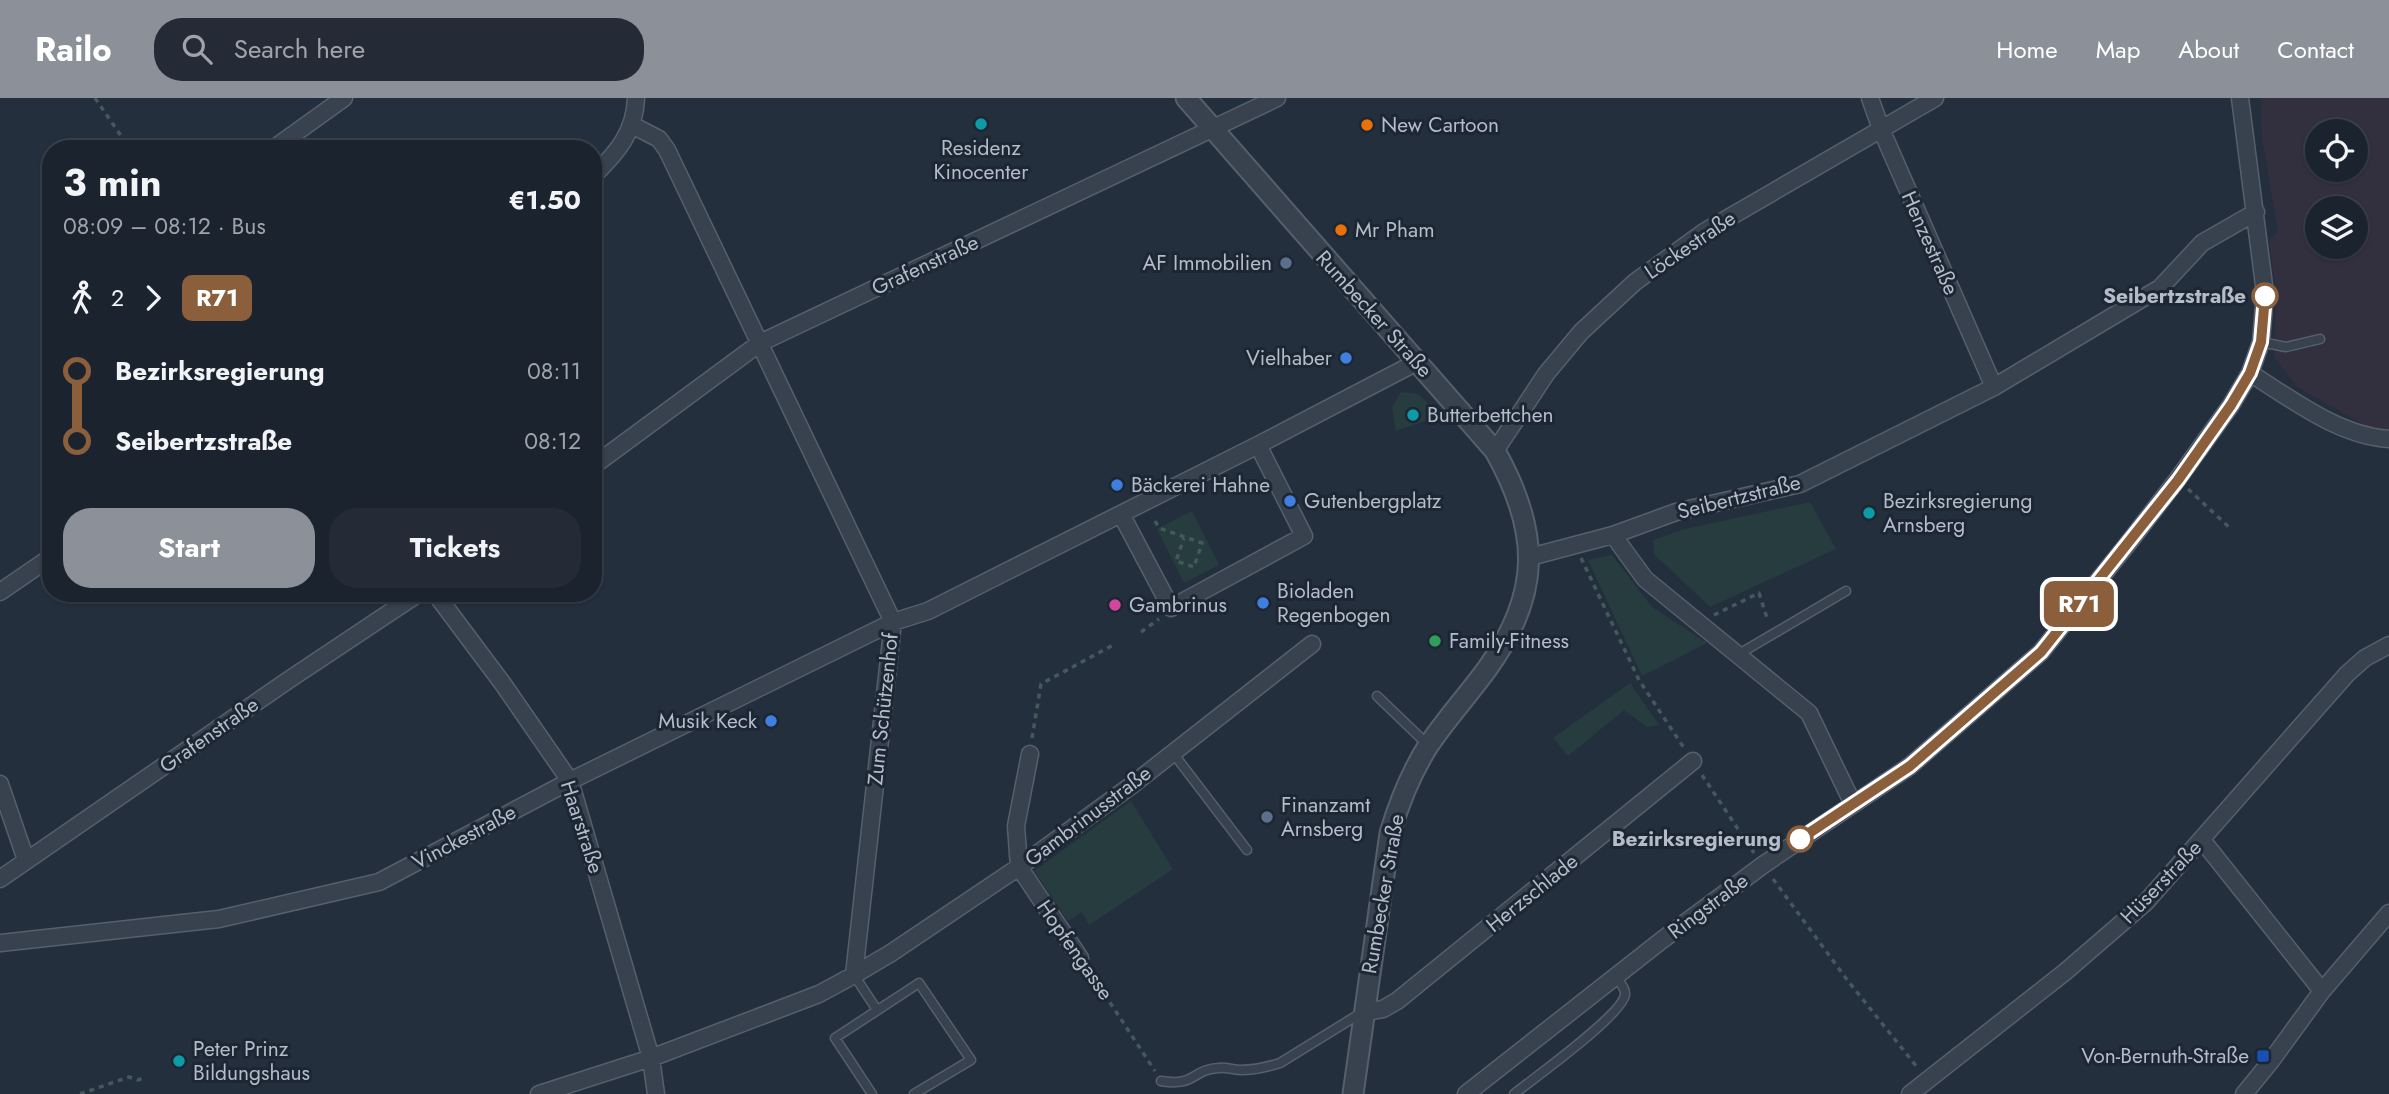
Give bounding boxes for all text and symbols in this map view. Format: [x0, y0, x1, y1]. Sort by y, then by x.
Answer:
search box [154, 18, 644, 81]
text: Railo [35, 26, 112, 73]
icon: search [178, 30, 216, 68]
text: Search here [234, 30, 365, 68]
text: Home [1996, 32, 2058, 67]
text: Map [2096, 32, 2140, 67]
text: About [2178, 32, 2239, 67]
text: Contact [2277, 32, 2354, 67]
place label: New Cartoon [1381, 110, 1499, 140]
marker: Residenz Kinocenter [973, 116, 989, 132]
marker: New Cartoon [1359, 117, 1375, 133]
map controls [2305, 119, 2368, 259]
button: locate [2305, 119, 2368, 182]
place label: Residenz Kinocenter [934, 133, 1029, 187]
text: 3 min [63, 155, 162, 210]
text: €1.50 [508, 181, 581, 219]
street label: Henzestraße [1894, 186, 1966, 300]
button: layers [2305, 196, 2368, 259]
street label: Löckestraße [1638, 203, 1742, 287]
text: 08:09 – 08:12 · Bus [63, 209, 266, 243]
place label: Mr Pham [1355, 215, 1435, 245]
marker: Mr Pham [1333, 222, 1349, 238]
street label: Grafenstraße [867, 227, 984, 303]
street label: Rumbecker Straße [1309, 244, 1439, 384]
place label: AF Immobilien [1142, 248, 1272, 278]
marker: AF Immobilien [1278, 255, 1294, 271]
icon: walk [63, 279, 101, 317]
icon: forward [134, 279, 172, 317]
text: R71 [196, 280, 238, 315]
text: 2 [111, 281, 124, 315]
place label: Seibertzstraße [2103, 281, 2246, 311]
marker: Seibertzstraße [2252, 283, 2278, 309]
place label: Vielhaber [1246, 343, 1333, 373]
marker: Vielhaber [1338, 350, 1354, 366]
text: Bezirksregierung [115, 352, 325, 390]
text: 08:11 [527, 354, 581, 388]
place label: Butterbettchen [1427, 400, 1554, 430]
marker: Butterbettchen [1405, 407, 1421, 423]
text: Seibertzstraße [115, 422, 292, 460]
text: 08:12 [524, 424, 581, 458]
street label: Seibertzstraße [1674, 467, 1804, 527]
place label: Bäckerei Hahne [1131, 470, 1270, 500]
marker: Bäckerei Hahne [1109, 477, 1125, 493]
place label: Gutenbergplatz [1304, 486, 1442, 516]
place label: Bezirksregierung Arnsberg [1883, 486, 2032, 540]
marker: Gutenbergplatz [1282, 493, 1298, 509]
marker: Bezirksregierung Arnsberg [1861, 505, 1877, 521]
button: Start [63, 508, 315, 588]
button: Tickets [329, 508, 581, 588]
place label: Bioladen Regenbogen [1277, 576, 1391, 630]
line badge: R71 [2039, 581, 2119, 627]
text: R71 [2058, 586, 2100, 621]
place label: Gambrinus [1129, 590, 1227, 620]
marker: Bioladen Regenbogen [1255, 595, 1271, 611]
marker: Gambrinus [1107, 597, 1123, 613]
place label: Family-Fitness [1449, 626, 1569, 656]
street label: Zum Schützenhof [860, 630, 906, 787]
marker: Family-Fitness [1427, 633, 1443, 649]
street label: Grafenstraße [153, 690, 265, 780]
place label: Musik Keck [658, 706, 758, 736]
marker: Musik Keck [763, 713, 779, 729]
street label: Gambrinusstraße [1019, 758, 1158, 874]
street label: Haarstraße [553, 777, 611, 877]
place label: Finanzamt Arnsberg [1281, 790, 1370, 844]
street label: Vinckestraße [407, 797, 521, 877]
marker: Finanzamt Arnsberg [1259, 809, 1275, 825]
street label: Rumbecker Straße [1354, 812, 1412, 976]
place label: Bezirksregierung [1612, 824, 1781, 854]
marker: Bezirksregierung [1787, 826, 1813, 852]
street label: Hüserstraße [2113, 833, 2209, 931]
street label: Herzschlade [1480, 846, 1585, 939]
street label: Ringstraße [1662, 866, 1755, 946]
street label: Hopfengasse [1029, 894, 1121, 1006]
place label: Peter Prinz Bildungshaus [193, 1034, 310, 1088]
place label: Von-Bernuth-Straße [2081, 1041, 2249, 1071]
marker: Von-Bernuth-Straße [2255, 1048, 2271, 1064]
marker: Peter Prinz Bildungshaus [171, 1053, 187, 1069]

